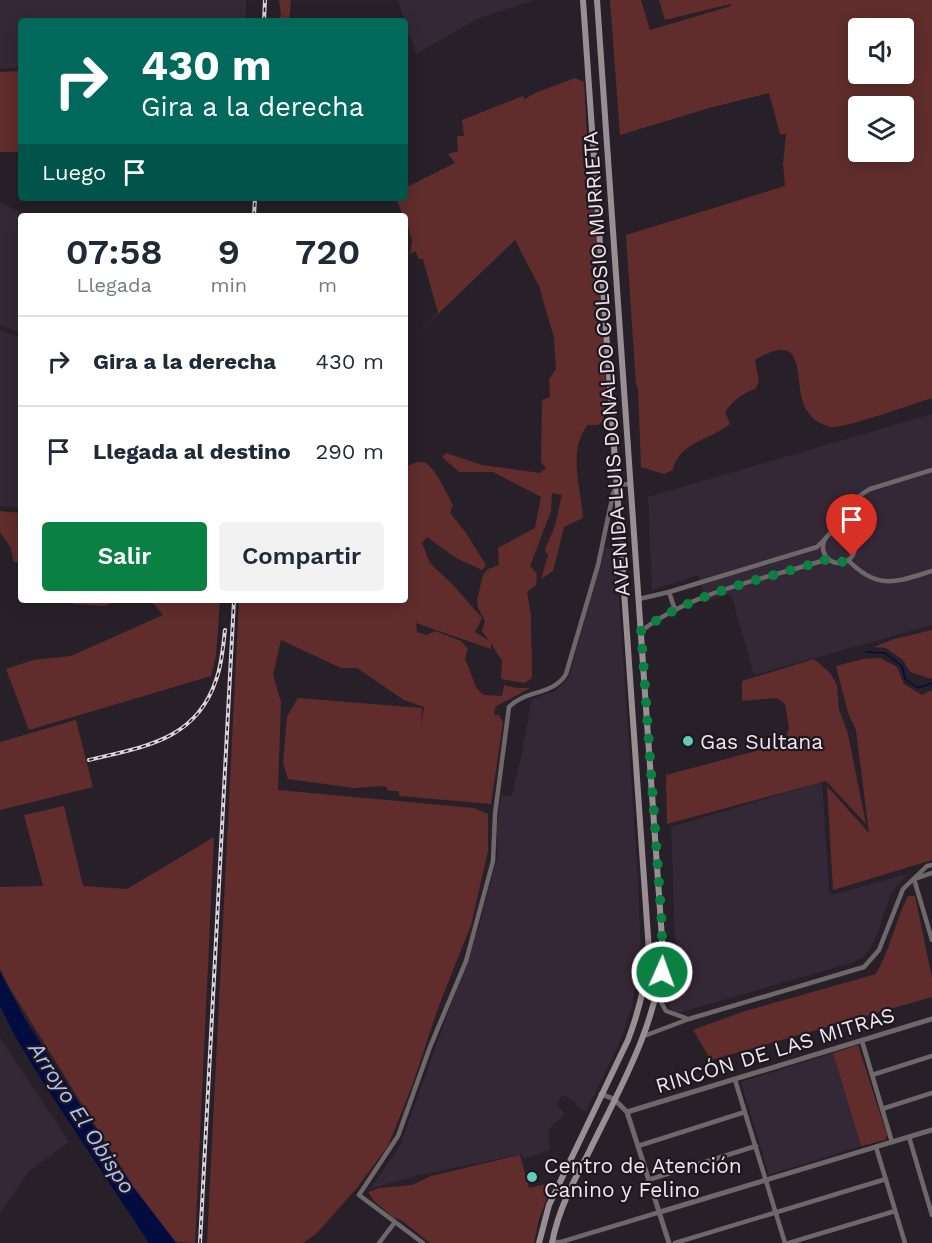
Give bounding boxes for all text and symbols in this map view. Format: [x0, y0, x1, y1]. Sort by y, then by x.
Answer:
map controls [848, 18, 914, 162]
button: sound [848, 18, 914, 84]
text: 430 m [141, 41, 272, 90]
icon: right [42, 42, 120, 120]
text: Gira a la derecha [141, 91, 364, 123]
button: layers [848, 96, 914, 162]
street label: AVENIDA LUIS DONALDO COLOSIO MURRIETA [577, 130, 635, 597]
icon: arrive [118, 156, 151, 189]
text: Luego [42, 160, 106, 185]
text: 07:58 [66, 231, 163, 273]
text: 9 [218, 231, 240, 273]
text: 720 [295, 231, 360, 273]
text: Llegada [76, 273, 152, 297]
text: min [210, 273, 247, 297]
text: m [318, 273, 337, 297]
icon: right [42, 345, 75, 378]
text: Gira a la derecha [93, 349, 276, 374]
text: 430 m [316, 349, 384, 374]
icon: arrive [42, 435, 75, 468]
text: Llegada al destino [93, 439, 291, 464]
text: 290 m [315, 439, 384, 464]
pin [826, 494, 877, 556]
icon: arrive [835, 503, 868, 536]
button: Salir [42, 522, 207, 591]
button: Compartir [219, 522, 384, 591]
place label: Gas Sultana [700, 729, 823, 754]
marker: Gas Sultana [681, 734, 695, 748]
position arrow [630, 940, 694, 1004]
street label: RINCÓN DE LAS MITRAS [652, 1002, 898, 1098]
water label: Arroyo El Obispo [23, 1037, 140, 1199]
place label: Centro de Atención Canino y Felino [544, 1153, 742, 1202]
marker: Centro de Atención Canino y Felino [525, 1170, 539, 1184]

